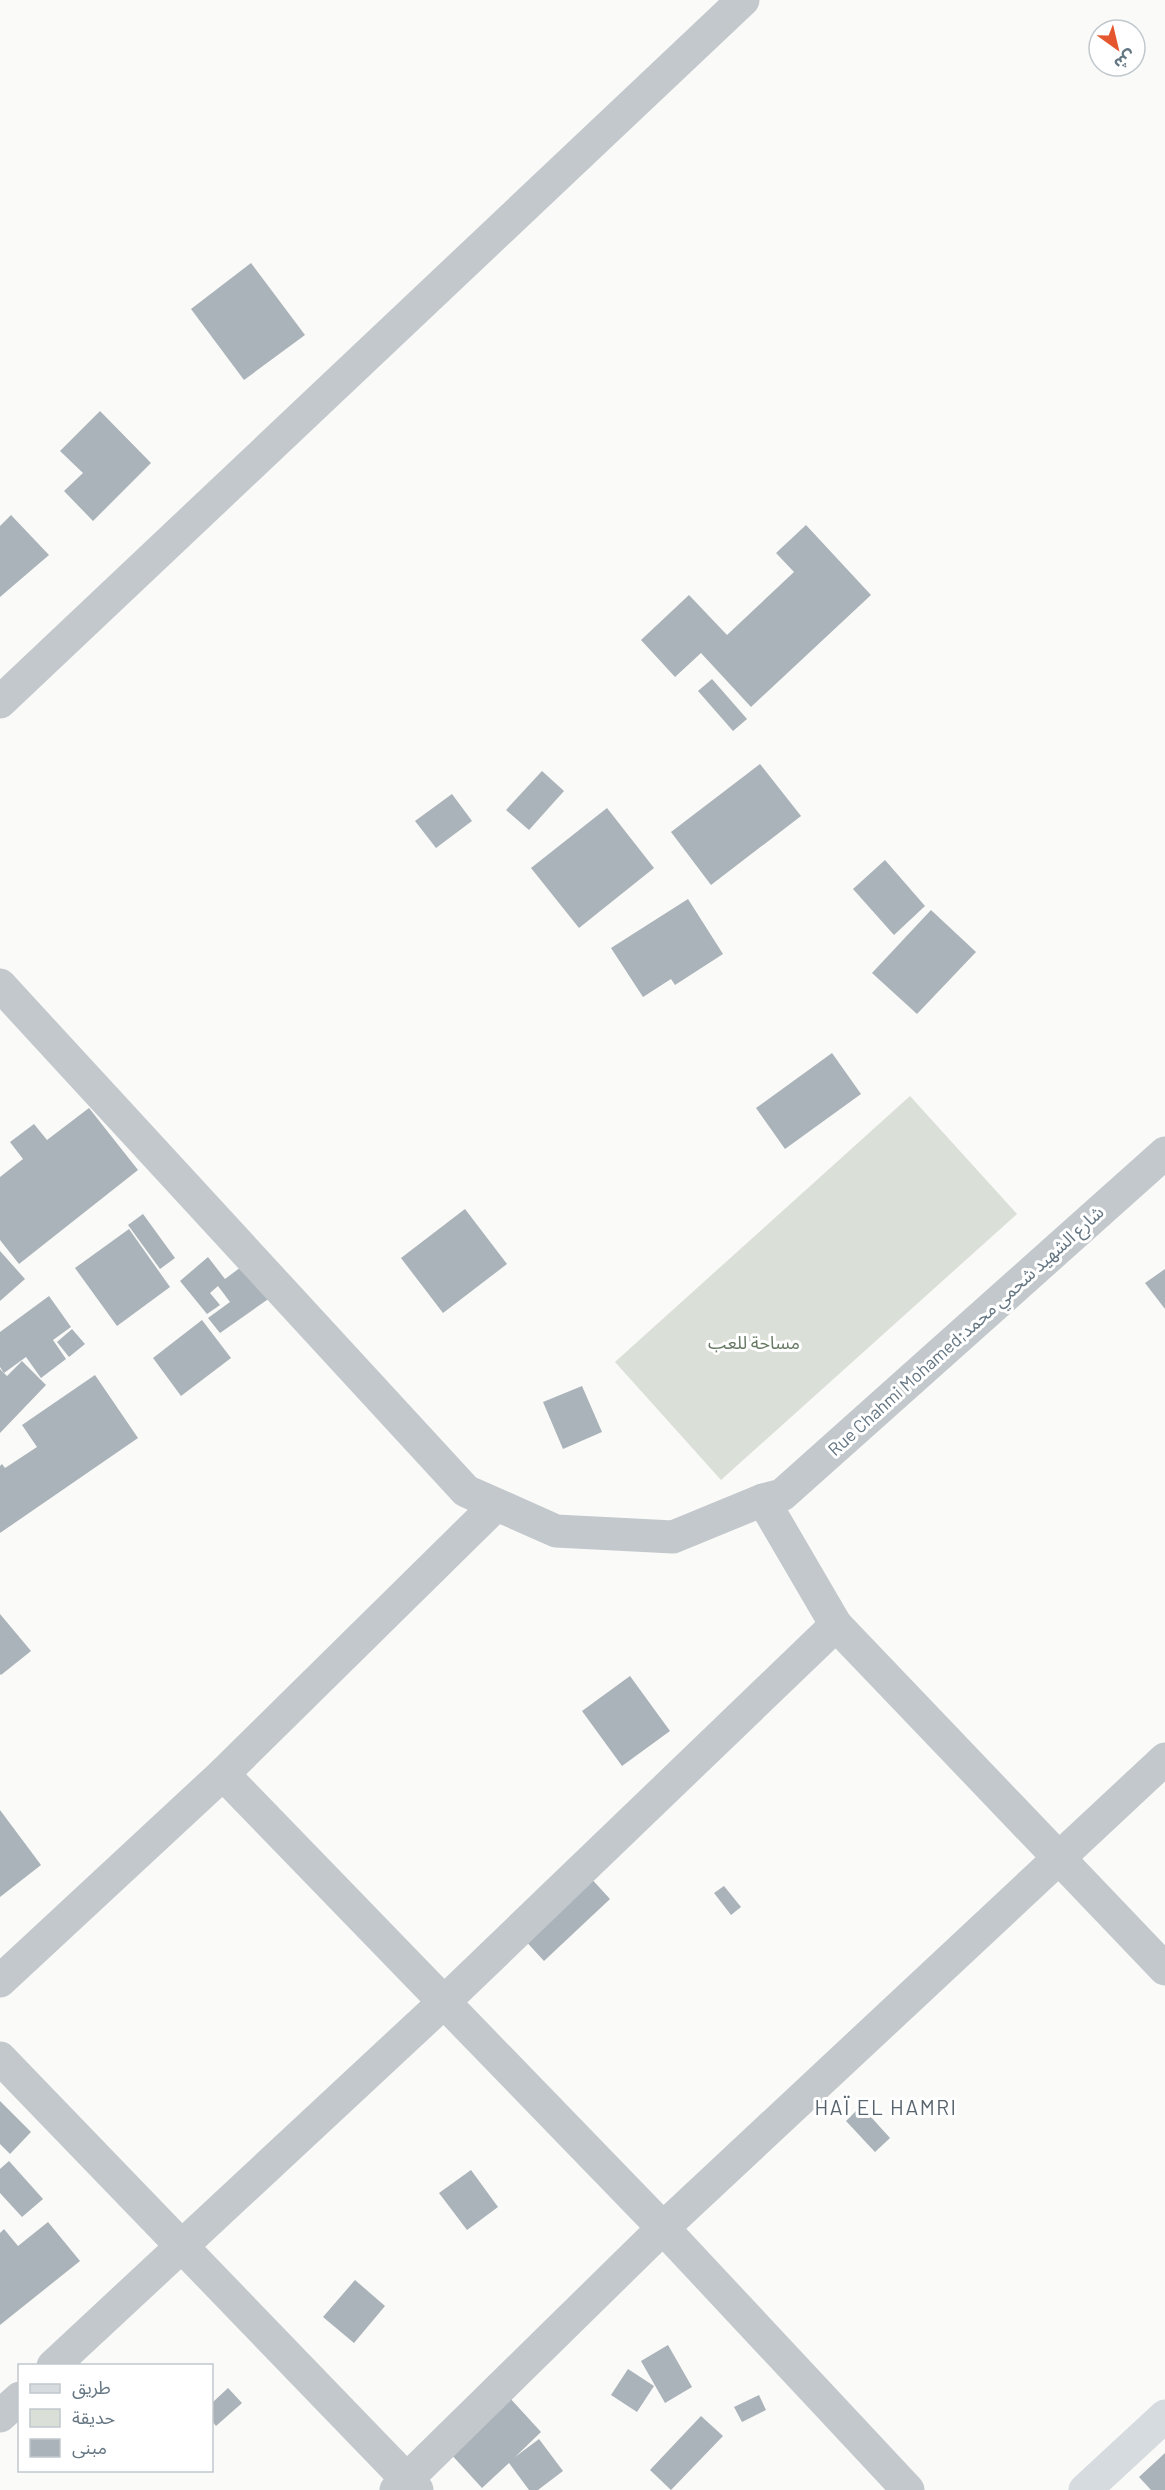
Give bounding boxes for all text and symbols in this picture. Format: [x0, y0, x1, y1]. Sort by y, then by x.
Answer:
north arrow [1087, 18, 1147, 78]
text: ش [1111, 46, 1140, 75]
street label: Rue Chahmi Mohamed;شارع الشهيد شحمي محمد [823, 1200, 1110, 1463]
park label: مساحة للعب [708, 1331, 800, 1353]
district label: HAÏ EL HAMRI [814, 2094, 958, 2119]
legend [18, 2364, 213, 2472]
text: طريق [72, 2376, 111, 2399]
text: حديقة [72, 2406, 115, 2428]
text: مبنى [72, 2436, 107, 2459]

